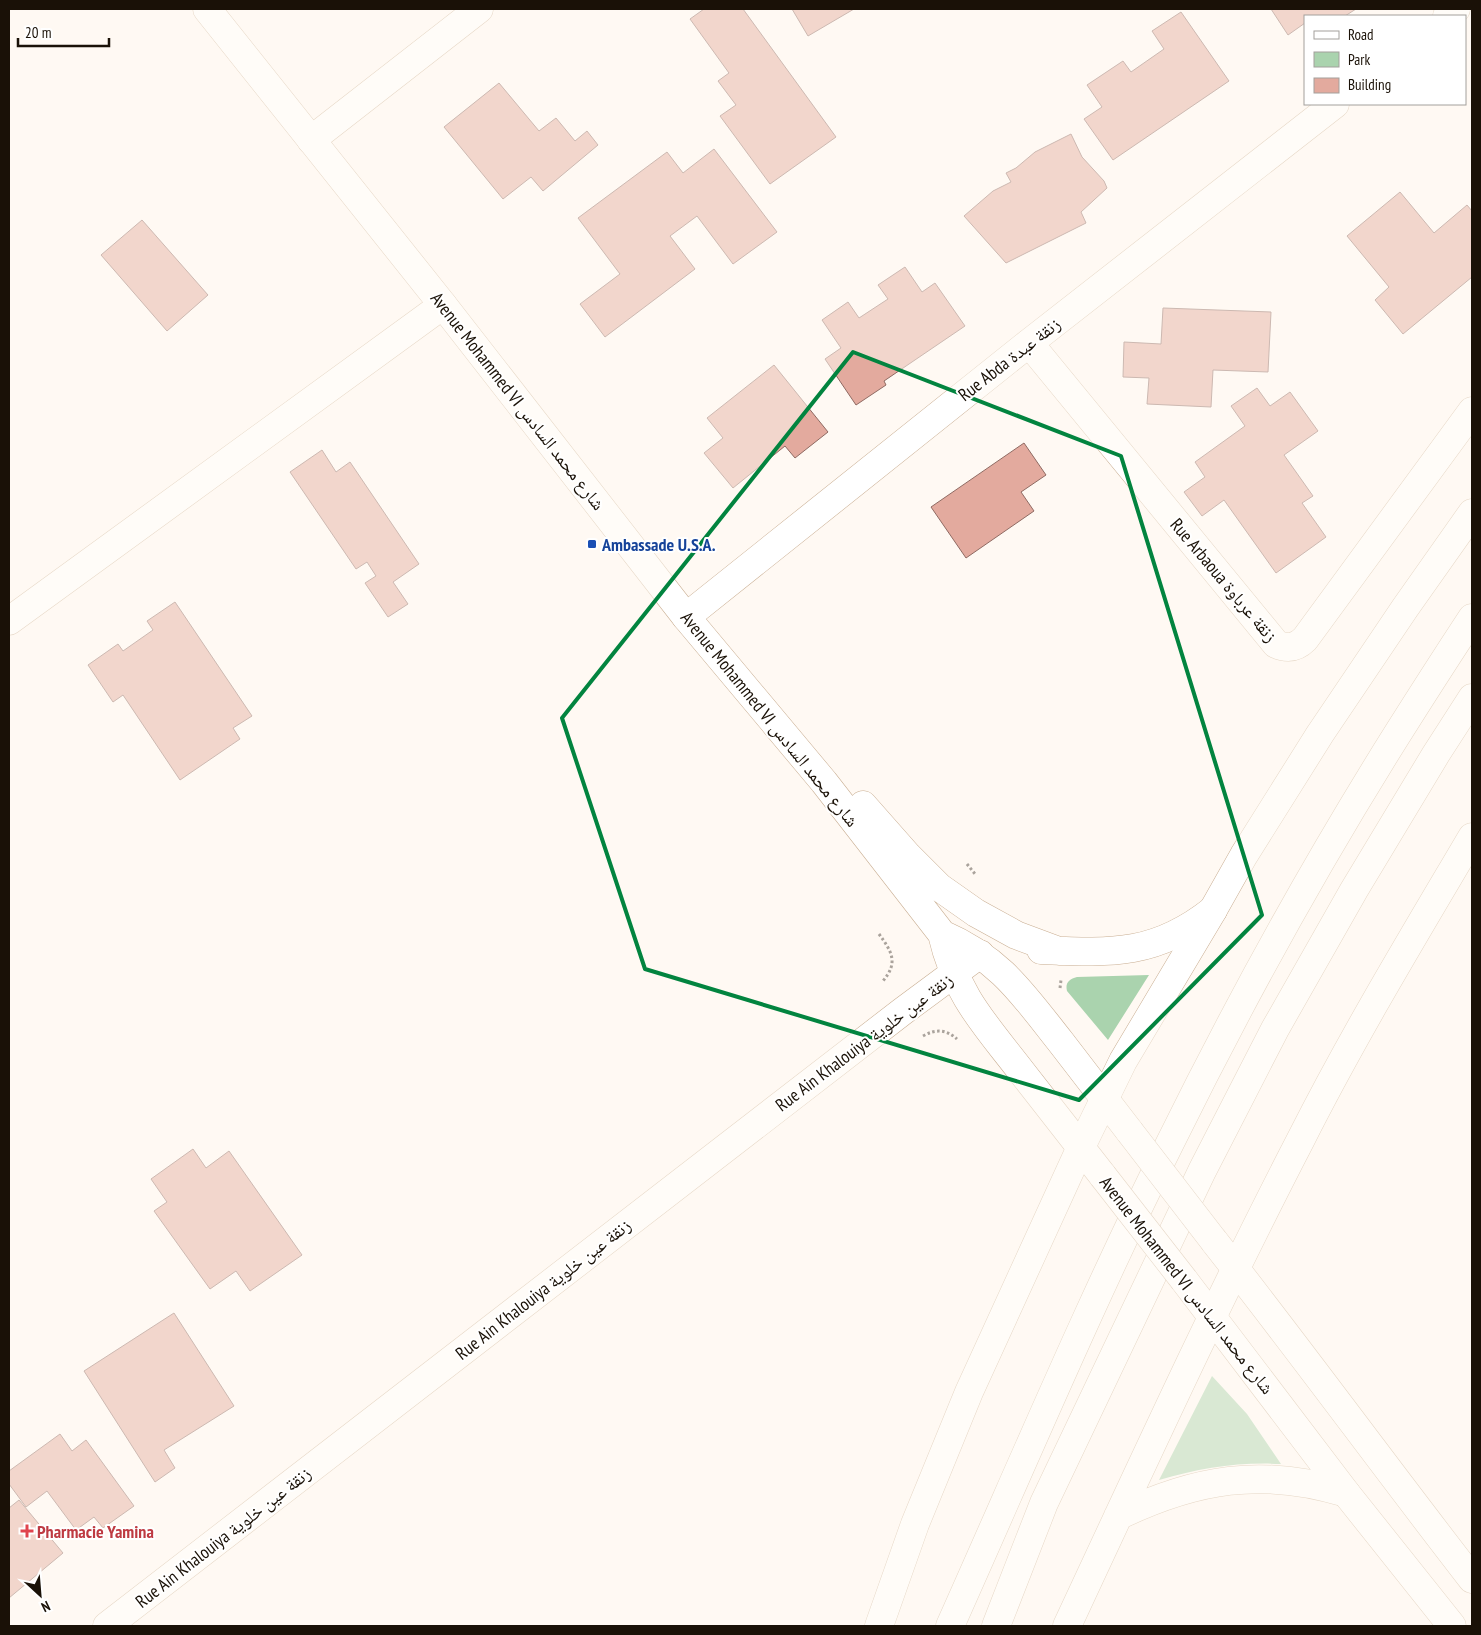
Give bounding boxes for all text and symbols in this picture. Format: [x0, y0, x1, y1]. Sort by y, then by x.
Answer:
scale bar [18, 15, 109, 47]
legend [1304, 15, 1466, 105]
text: 20 m [25, 23, 51, 42]
text: Road [1348, 25, 1374, 44]
text: Park [1348, 50, 1370, 69]
text: Building [1348, 75, 1391, 94]
street label: Avenue Mohammed VI شارع محمد السادس [426, 287, 610, 515]
street label: Rue Abda زنقة عبدة [953, 312, 1065, 406]
street label: Rue Arbaoua زنقة عرباوة [1165, 513, 1283, 647]
place label: Ambassade U.S.A. [601, 533, 716, 556]
marker: Ambassade U.S.A. [586, 538, 598, 550]
street label: Avenue Mohammed VI شارع محمد السادس [676, 607, 864, 831]
street label: Rue Ain Khalouiya زنقة عين خلوية [771, 968, 957, 1116]
street label: Avenue Mohammed VI شارع محمد السادس [1095, 1171, 1279, 1399]
street label: Rue Ain Khalouiya زنقة عين خلوية [451, 1213, 635, 1365]
street label: Rue Ain Khalouiya زنقة عين خلوية [131, 1461, 315, 1613]
place label: Pharmacie Yamina [37, 1520, 154, 1543]
marker: Pharmacie Yamina [21, 1525, 33, 1537]
north arrow [15, 1570, 65, 1620]
text: N [38, 1597, 53, 1616]

